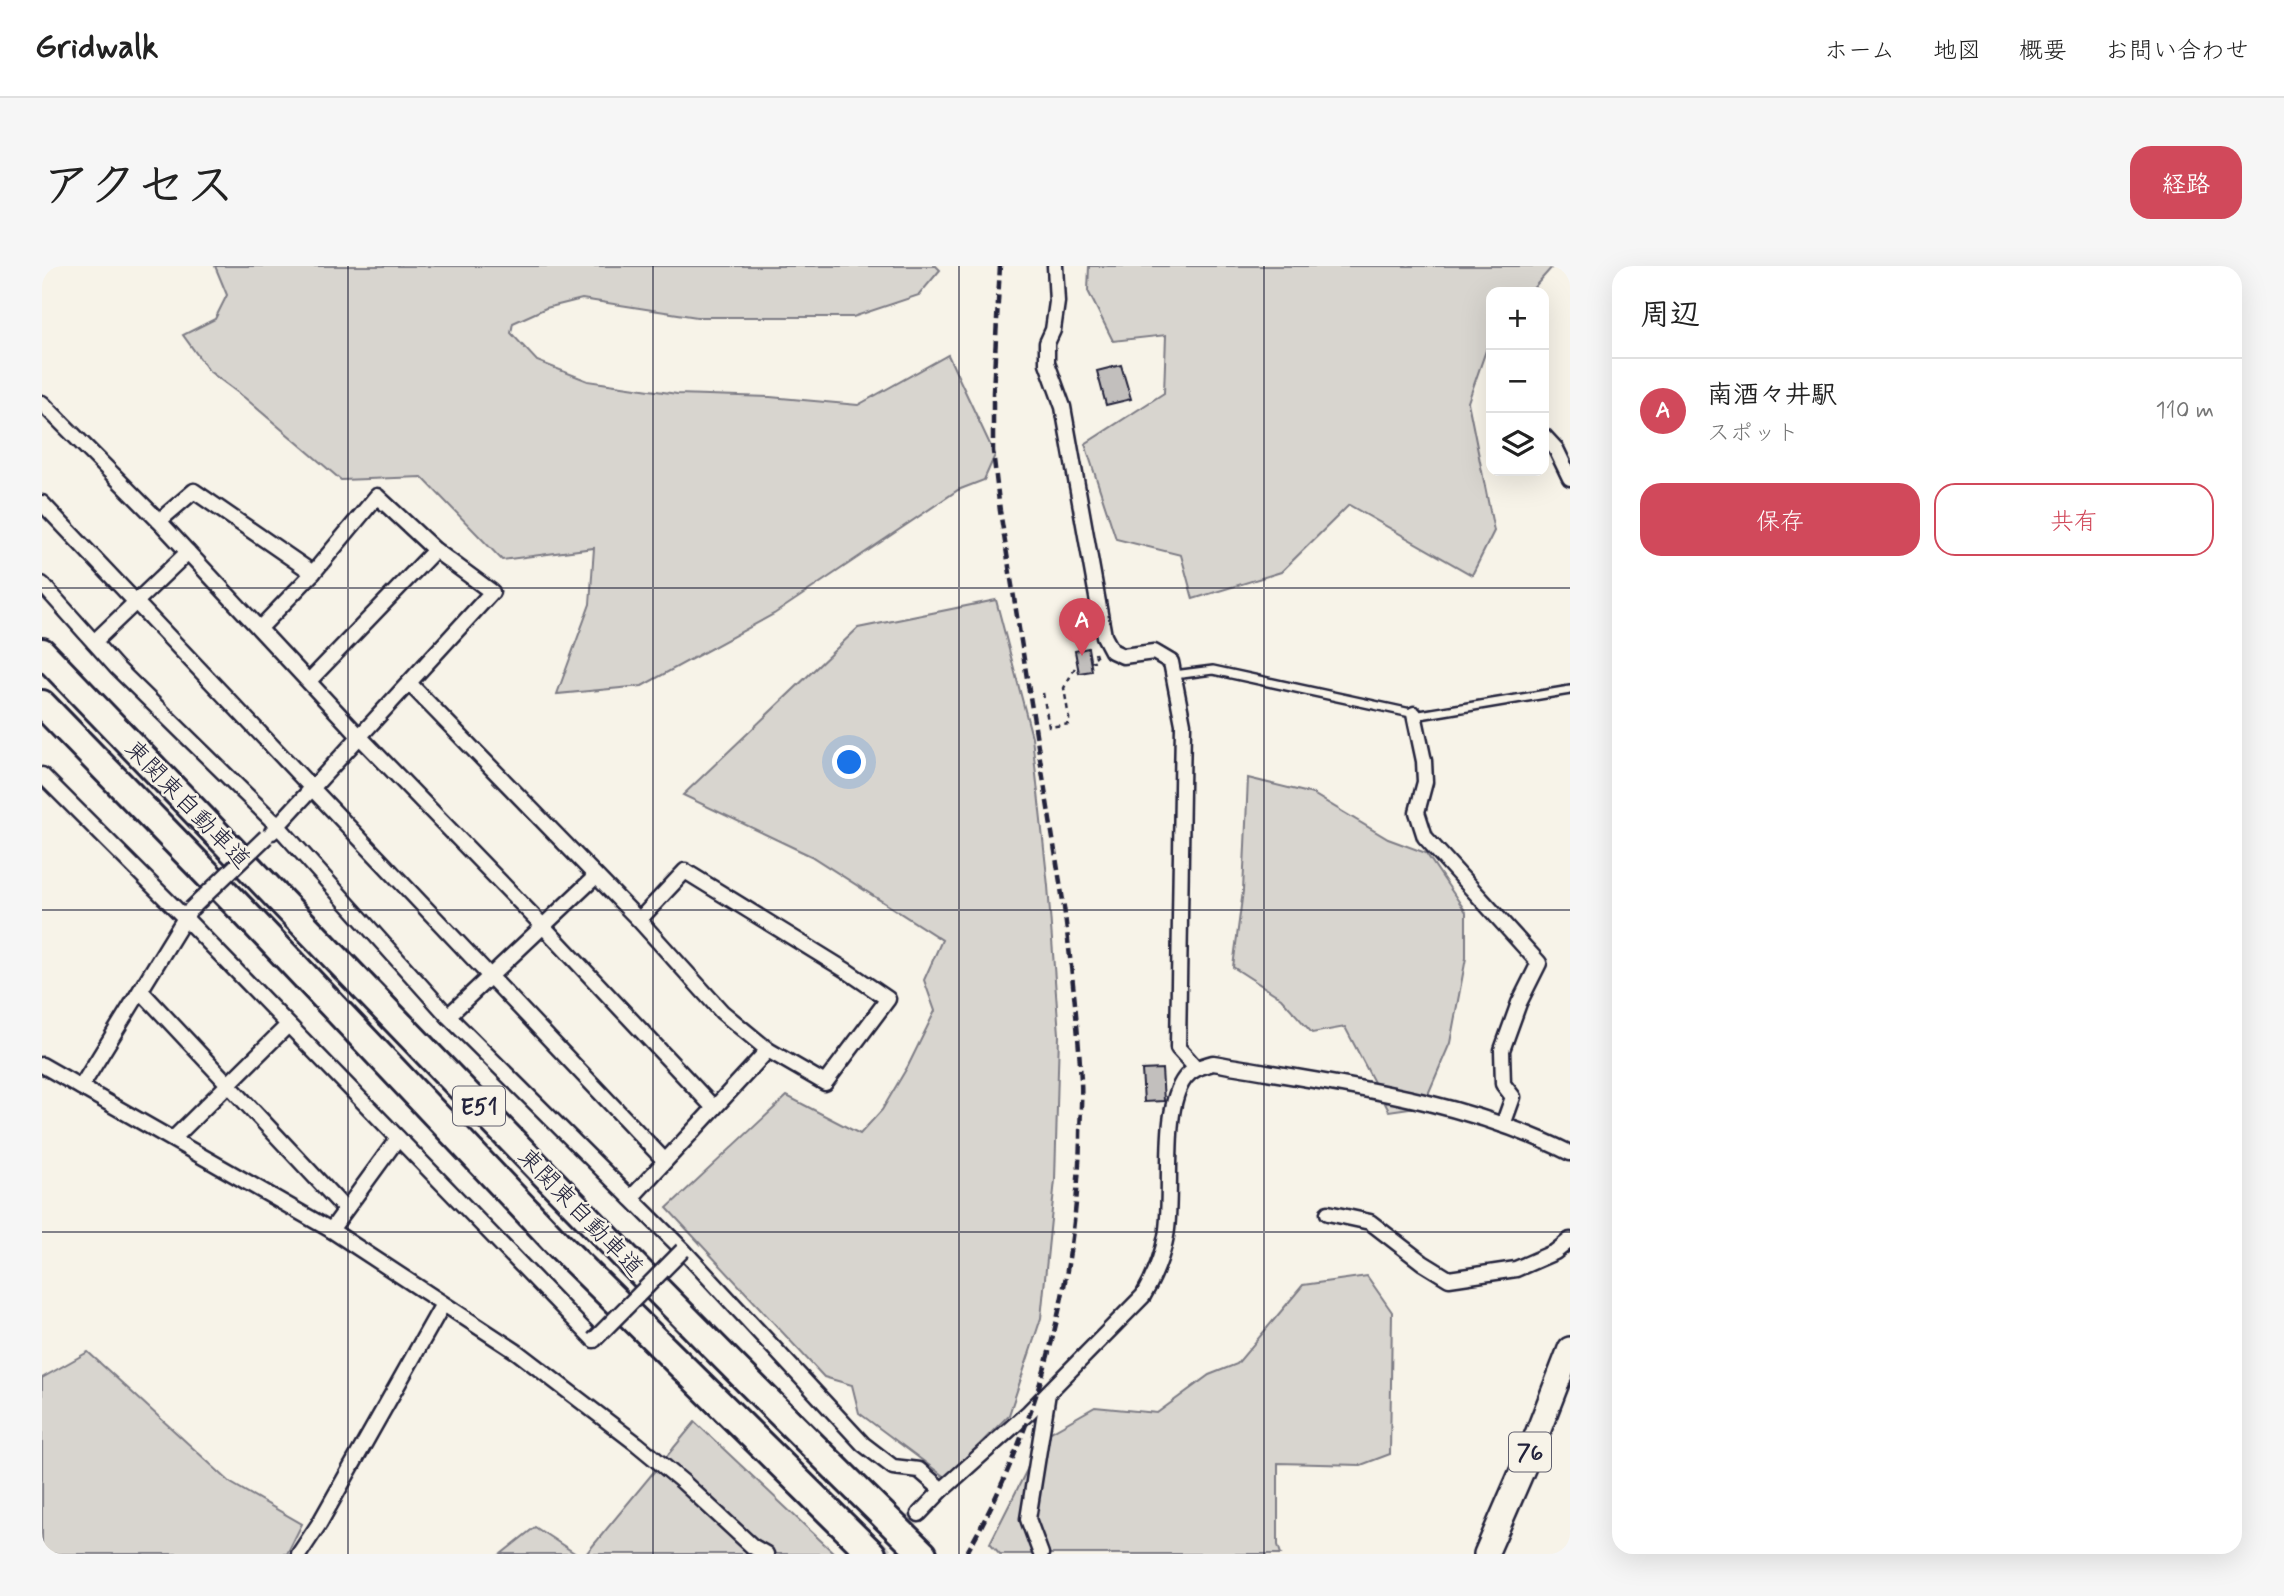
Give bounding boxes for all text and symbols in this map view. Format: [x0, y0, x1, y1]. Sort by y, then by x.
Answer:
text: Gridwalk [35, 26, 159, 70]
text: ホーム [1824, 36, 1895, 67]
text: 地図 [1933, 36, 1981, 67]
text: 概要 [2019, 36, 2067, 67]
text: お問い合わせ [2105, 36, 2249, 67]
button: 経路 [2130, 146, 2242, 219]
text: アクセス [42, 155, 235, 220]
map controls [1486, 287, 1549, 476]
button: + [1486, 287, 1549, 350]
text: 周辺 [1640, 296, 1700, 335]
button: − [1486, 350, 1549, 413]
text: 南酒々井駅 [1707, 379, 1837, 413]
text: A [1655, 396, 1671, 426]
text: 110 m [2155, 396, 2214, 426]
button: layers [1486, 413, 1549, 476]
text: スポット [1707, 419, 1799, 449]
button: 保存 [1640, 483, 1920, 556]
button: 共有 [1934, 483, 2214, 556]
pin: A [1059, 598, 1105, 656]
street label: 東関東自動車道 [117, 734, 256, 876]
your location [832, 745, 866, 779]
road number: E51 [453, 1086, 505, 1126]
street label: 東関東自動車道 [510, 1142, 649, 1284]
road number: 76 [1509, 1432, 1551, 1471]

